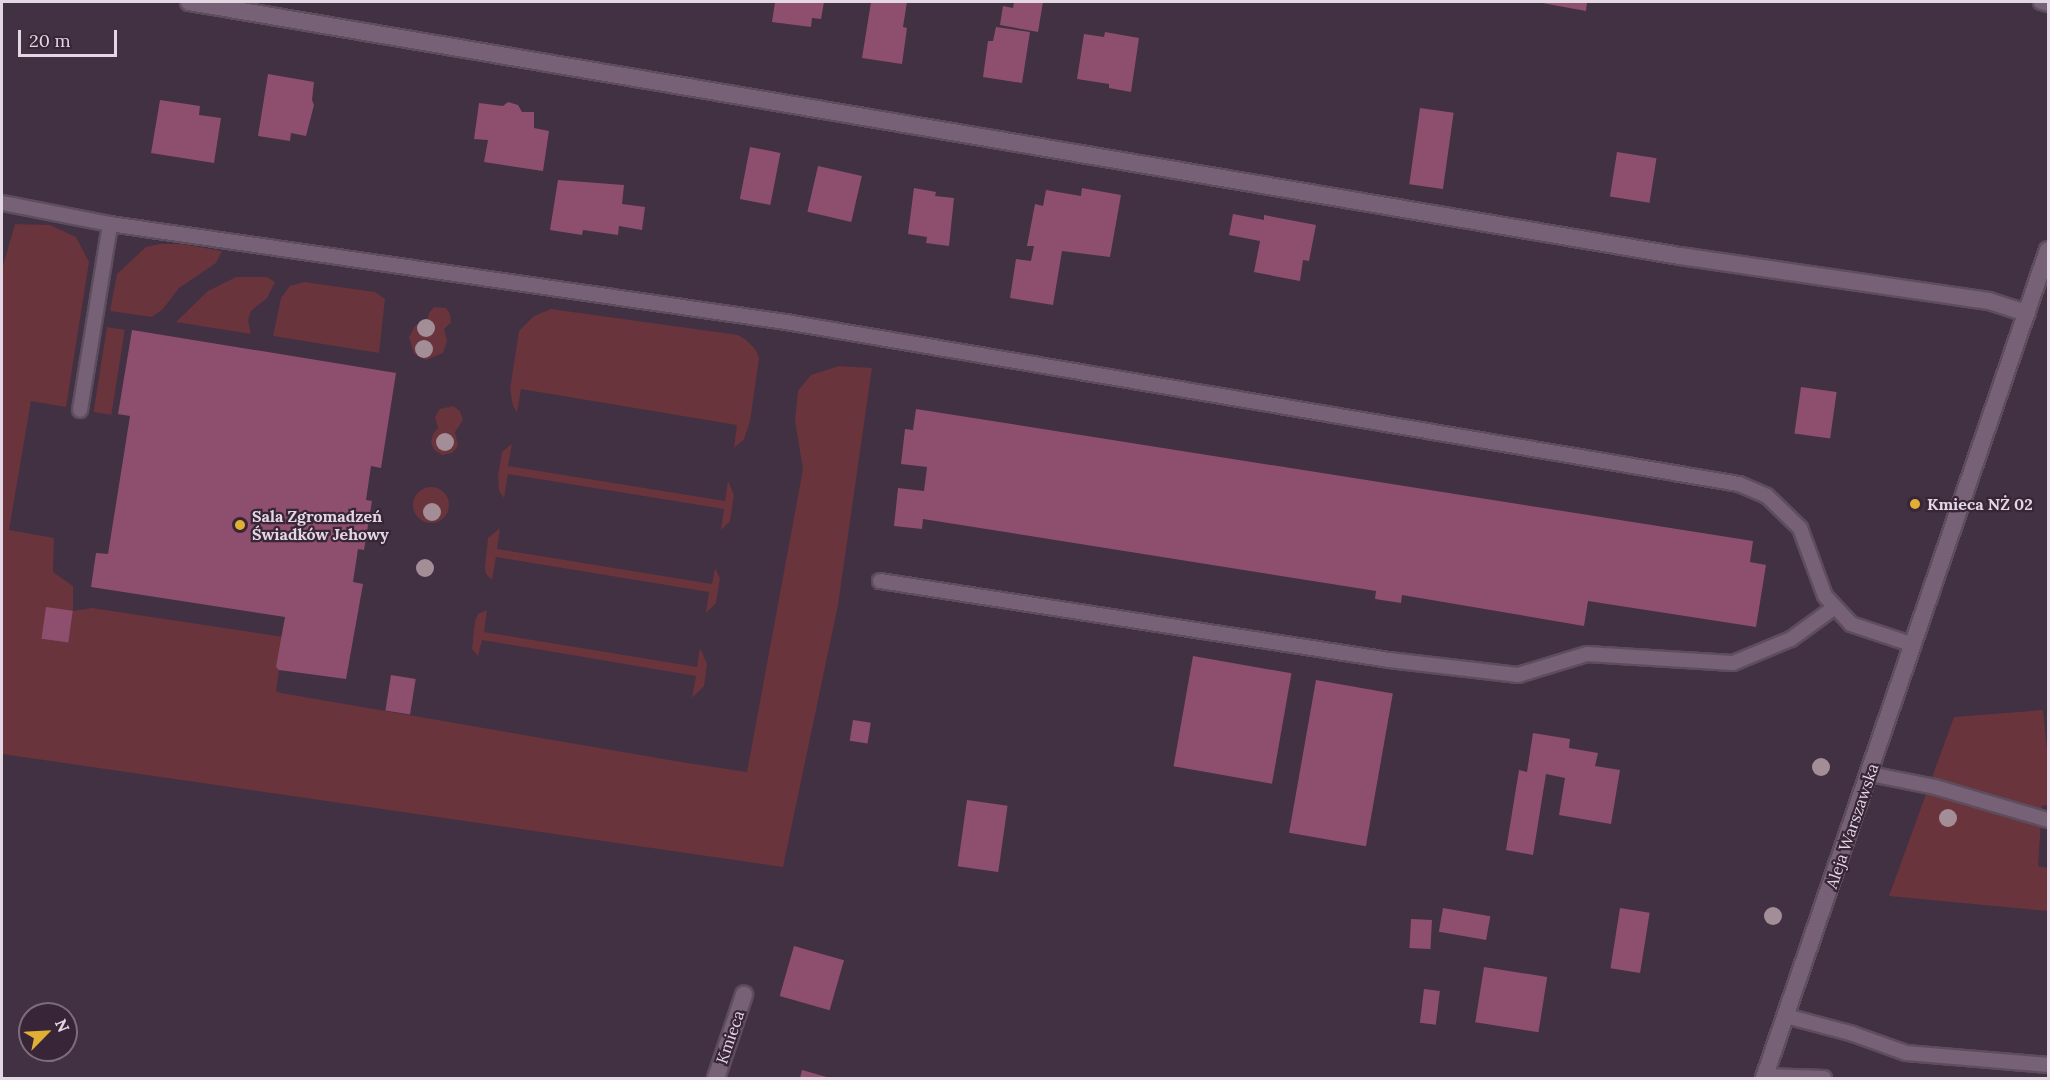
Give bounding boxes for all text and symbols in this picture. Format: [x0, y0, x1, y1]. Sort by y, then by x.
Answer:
scale bar [21, 18, 120, 56]
text: 20 m [29, 29, 71, 52]
place label: Kmieca NŻ 02 [1927, 494, 2033, 514]
marker: Kmieca NŻ 02 [1908, 497, 1922, 511]
place label: Sala Zgromadzeń Świadków Jehowy [252, 506, 389, 544]
marker: Sala Zgromadzeń Świadków Jehowy [233, 518, 247, 532]
street label: Aleja Warszawska [1822, 761, 1882, 891]
north arrow [18, 1002, 78, 1062]
street label: Kmieca [712, 1008, 748, 1066]
text: N [51, 1016, 74, 1035]

